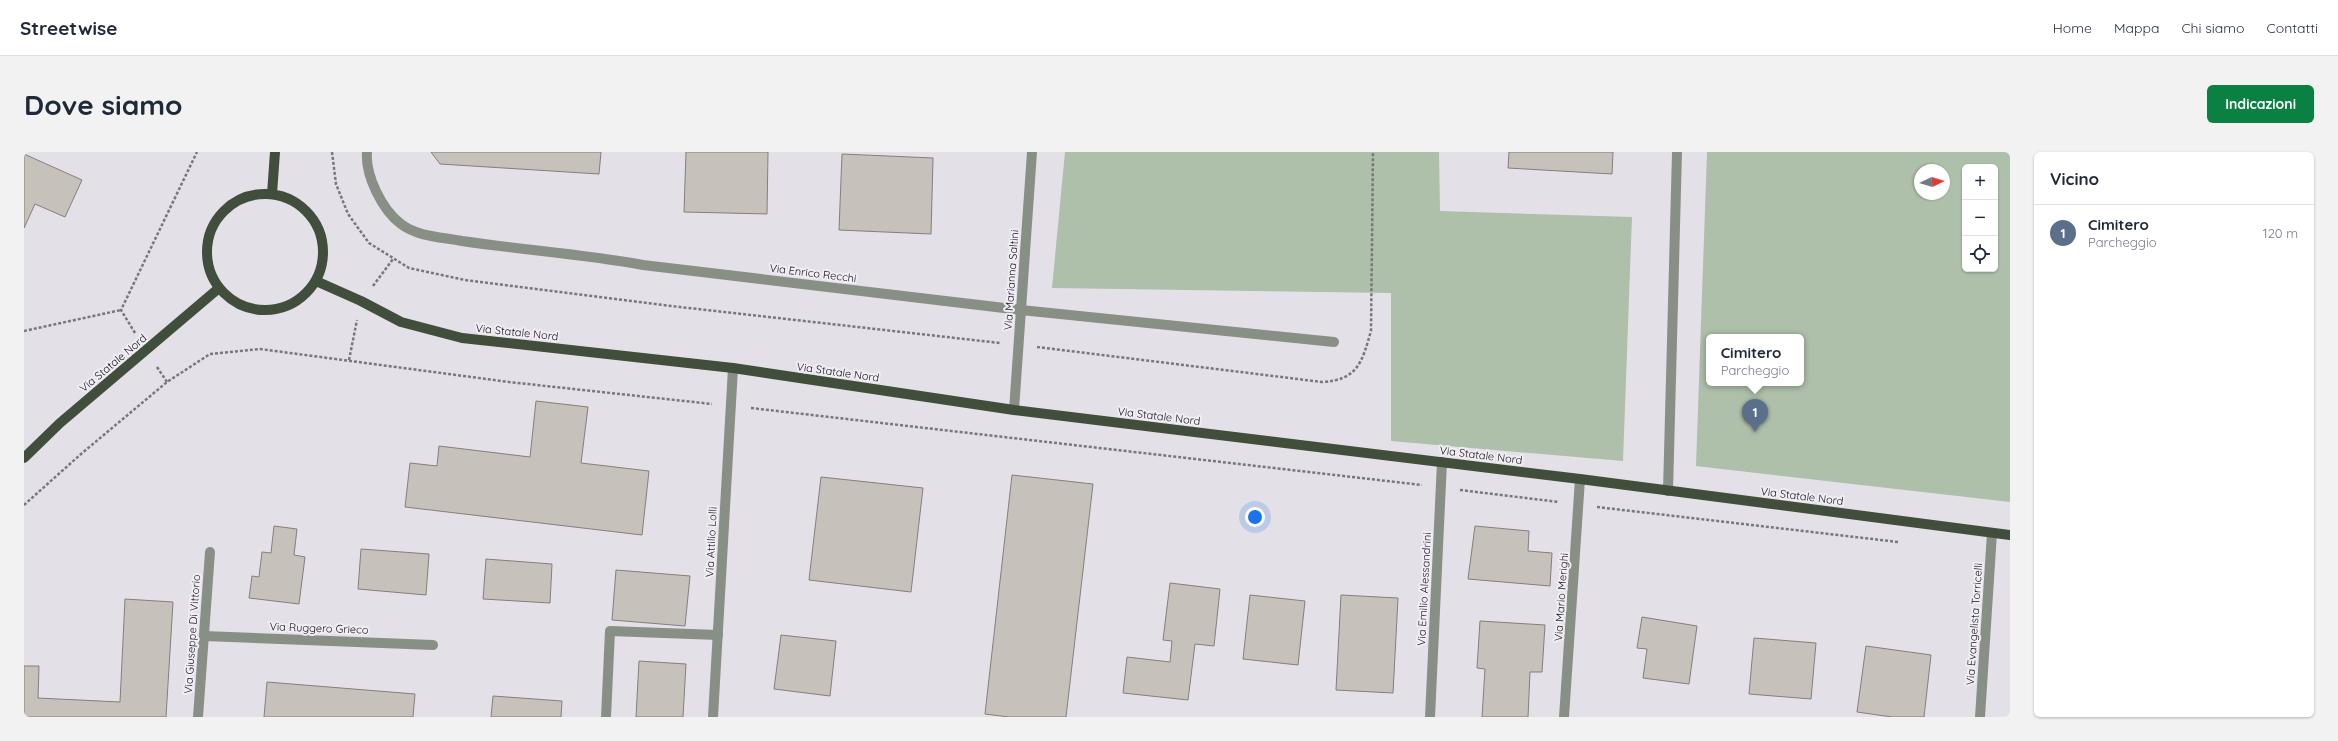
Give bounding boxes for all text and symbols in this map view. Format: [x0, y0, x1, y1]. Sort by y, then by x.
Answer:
text: Streetwise [20, 16, 117, 40]
text: Home [2053, 19, 2092, 37]
text: Mappa [2114, 19, 2159, 37]
text: Chi siamo [2181, 19, 2245, 37]
text: Contatti [2267, 19, 2318, 37]
button: Indicazioni [2207, 85, 2314, 123]
text: Dove siamo [24, 87, 183, 122]
north arrow [1914, 164, 1950, 200]
map controls [1962, 164, 1998, 272]
button: + [1962, 164, 1998, 200]
text: Vicino [2050, 168, 2099, 189]
button: − [1962, 200, 1998, 236]
text: Cimitero [2088, 215, 2149, 234]
text: 1 [2060, 225, 2066, 241]
text: 120 m [2263, 225, 2298, 241]
street label: Via Marianna Saltini [1000, 229, 1022, 331]
text: Parcheggio [2088, 234, 2157, 250]
button: locate [1962, 236, 1998, 272]
street label: Via Enrico Recchi [769, 261, 857, 285]
street label: Via Statale Nord [475, 321, 559, 343]
street label: Via Statale Nord [77, 331, 149, 395]
popup [1706, 334, 1804, 386]
text: Cimitero [1721, 343, 1781, 362]
street label: Via Statale Nord [796, 359, 880, 385]
text: Parcheggio [1721, 362, 1789, 378]
pin: 1 [1742, 399, 1768, 432]
street label: Via Statale Nord [1117, 404, 1201, 428]
street label: Via Statale Nord [1439, 443, 1523, 467]
street label: Via Statale Nord [1760, 484, 1844, 508]
street label: Via Attilio Lolli [702, 506, 720, 578]
your location [1245, 507, 1265, 527]
street label: Via Emilio Alessandrini [1414, 532, 1434, 646]
street label: Via Mario Merighi [1551, 552, 1571, 642]
street label: Via Evangelista Torricelli [1963, 562, 1985, 686]
street label: Via Giuseppe Di Vittorio [181, 573, 203, 694]
street label: Via Ruggero Grieco [269, 619, 369, 637]

